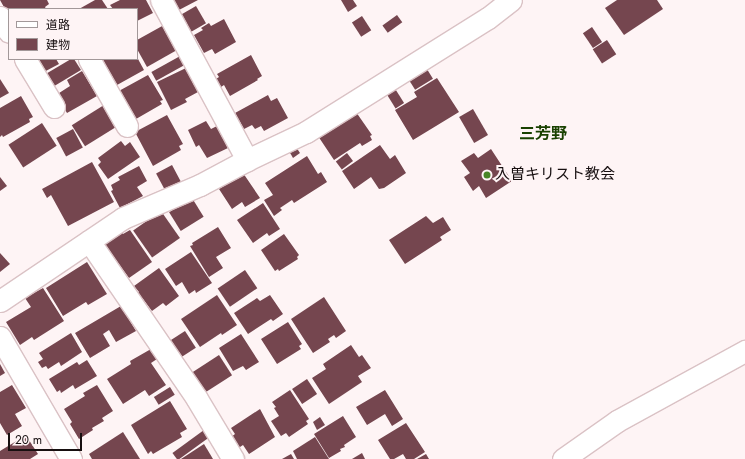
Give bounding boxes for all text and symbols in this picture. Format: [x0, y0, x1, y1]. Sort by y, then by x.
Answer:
legend [8, 8, 138, 60]
text: 道路 [46, 16, 70, 34]
text: 建物 [46, 36, 70, 54]
district label: 三芳野 [519, 124, 567, 144]
place label: 入曽キリスト教会 [495, 166, 615, 184]
marker: 入曽キリスト教会 [482, 170, 492, 180]
scale bar [10, 425, 84, 451]
text: 20 m [15, 431, 42, 449]

